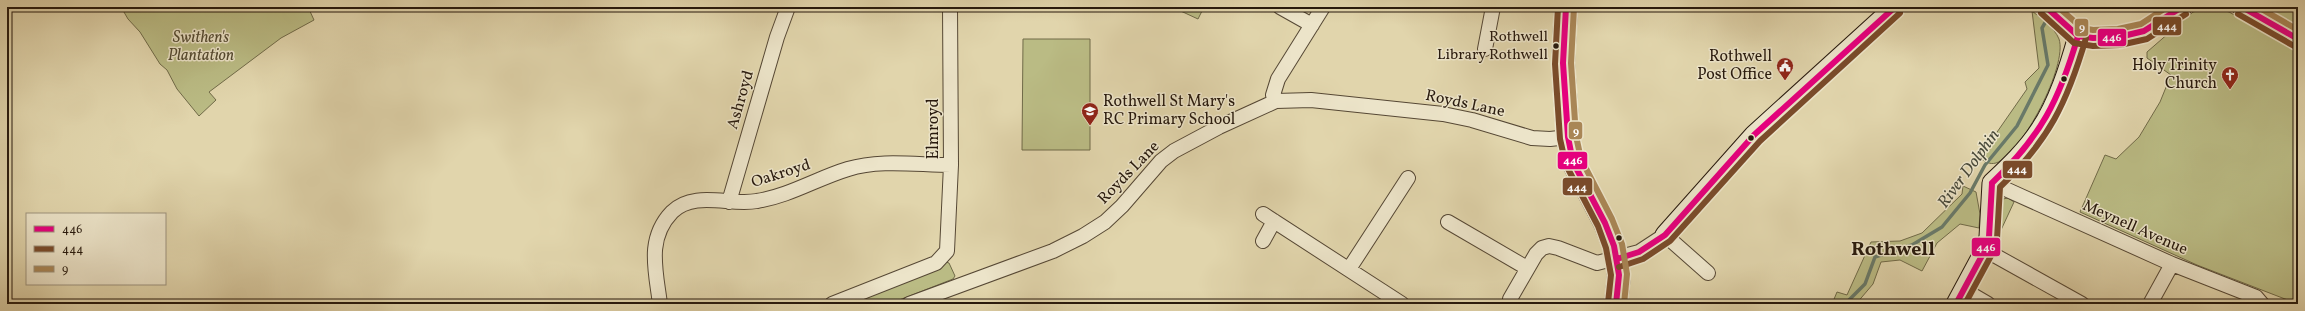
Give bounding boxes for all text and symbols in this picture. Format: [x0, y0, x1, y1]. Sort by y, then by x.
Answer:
line badge: 444 [2152, 16, 2182, 36]
line badge: 9 [2074, 18, 2089, 37]
text: 444 [2157, 20, 2177, 35]
text: 9 [2079, 21, 2085, 36]
park label: Swithen's Plantation [168, 27, 234, 67]
place label: Rothwell Library Rothwell [1437, 27, 1548, 66]
line badge: 446 [2097, 28, 2127, 47]
text: 446 [2102, 31, 2122, 46]
marker: Rothwell Library Rothwell [1551, 41, 1561, 51]
place label: Rothwell Post Office [1697, 46, 1772, 86]
place label: Holy Trinity Church [2132, 55, 2217, 95]
public building icon: Rothwell Post Office [1775, 56, 1795, 81]
church icon: Holy Trinity Church [2220, 65, 2240, 90]
street label: Ashroyd [722, 68, 760, 132]
unlabelled marker [2059, 74, 2069, 84]
street label: Royds Lane [1423, 85, 1507, 123]
place label: Rothwell St Mary's RC Primary School [1103, 91, 1236, 131]
street label: Elmroyd [923, 98, 945, 160]
school or university icon: Rothwell St Mary's RC Primary School [1080, 101, 1100, 126]
line badge: 9 [1568, 121, 1583, 140]
text: 9 [1573, 125, 1579, 140]
water label: River Dolphin [1933, 125, 2006, 213]
unlabelled marker [1746, 133, 1756, 143]
street label: Royds Lane [1093, 136, 1165, 210]
line badge: 446 [1557, 151, 1588, 170]
street label: Oakroyd [749, 154, 813, 194]
text: 446 [1563, 154, 1583, 169]
line badge: 444 [2002, 160, 2033, 179]
text: 444 [2007, 163, 2027, 178]
line badge: 444 [1562, 177, 1593, 196]
text: 444 [1567, 181, 1587, 196]
street label: Meynell Avenue [2079, 195, 2191, 261]
legend [26, 213, 166, 285]
text: 446 [62, 222, 82, 238]
unlabelled marker [1614, 233, 1624, 243]
district label: Rothwell [1851, 236, 1935, 264]
line badge: 446 [1971, 237, 2001, 257]
text: 446 [1976, 241, 1996, 256]
text: 444 [62, 242, 84, 258]
text: 9 [62, 262, 68, 278]

